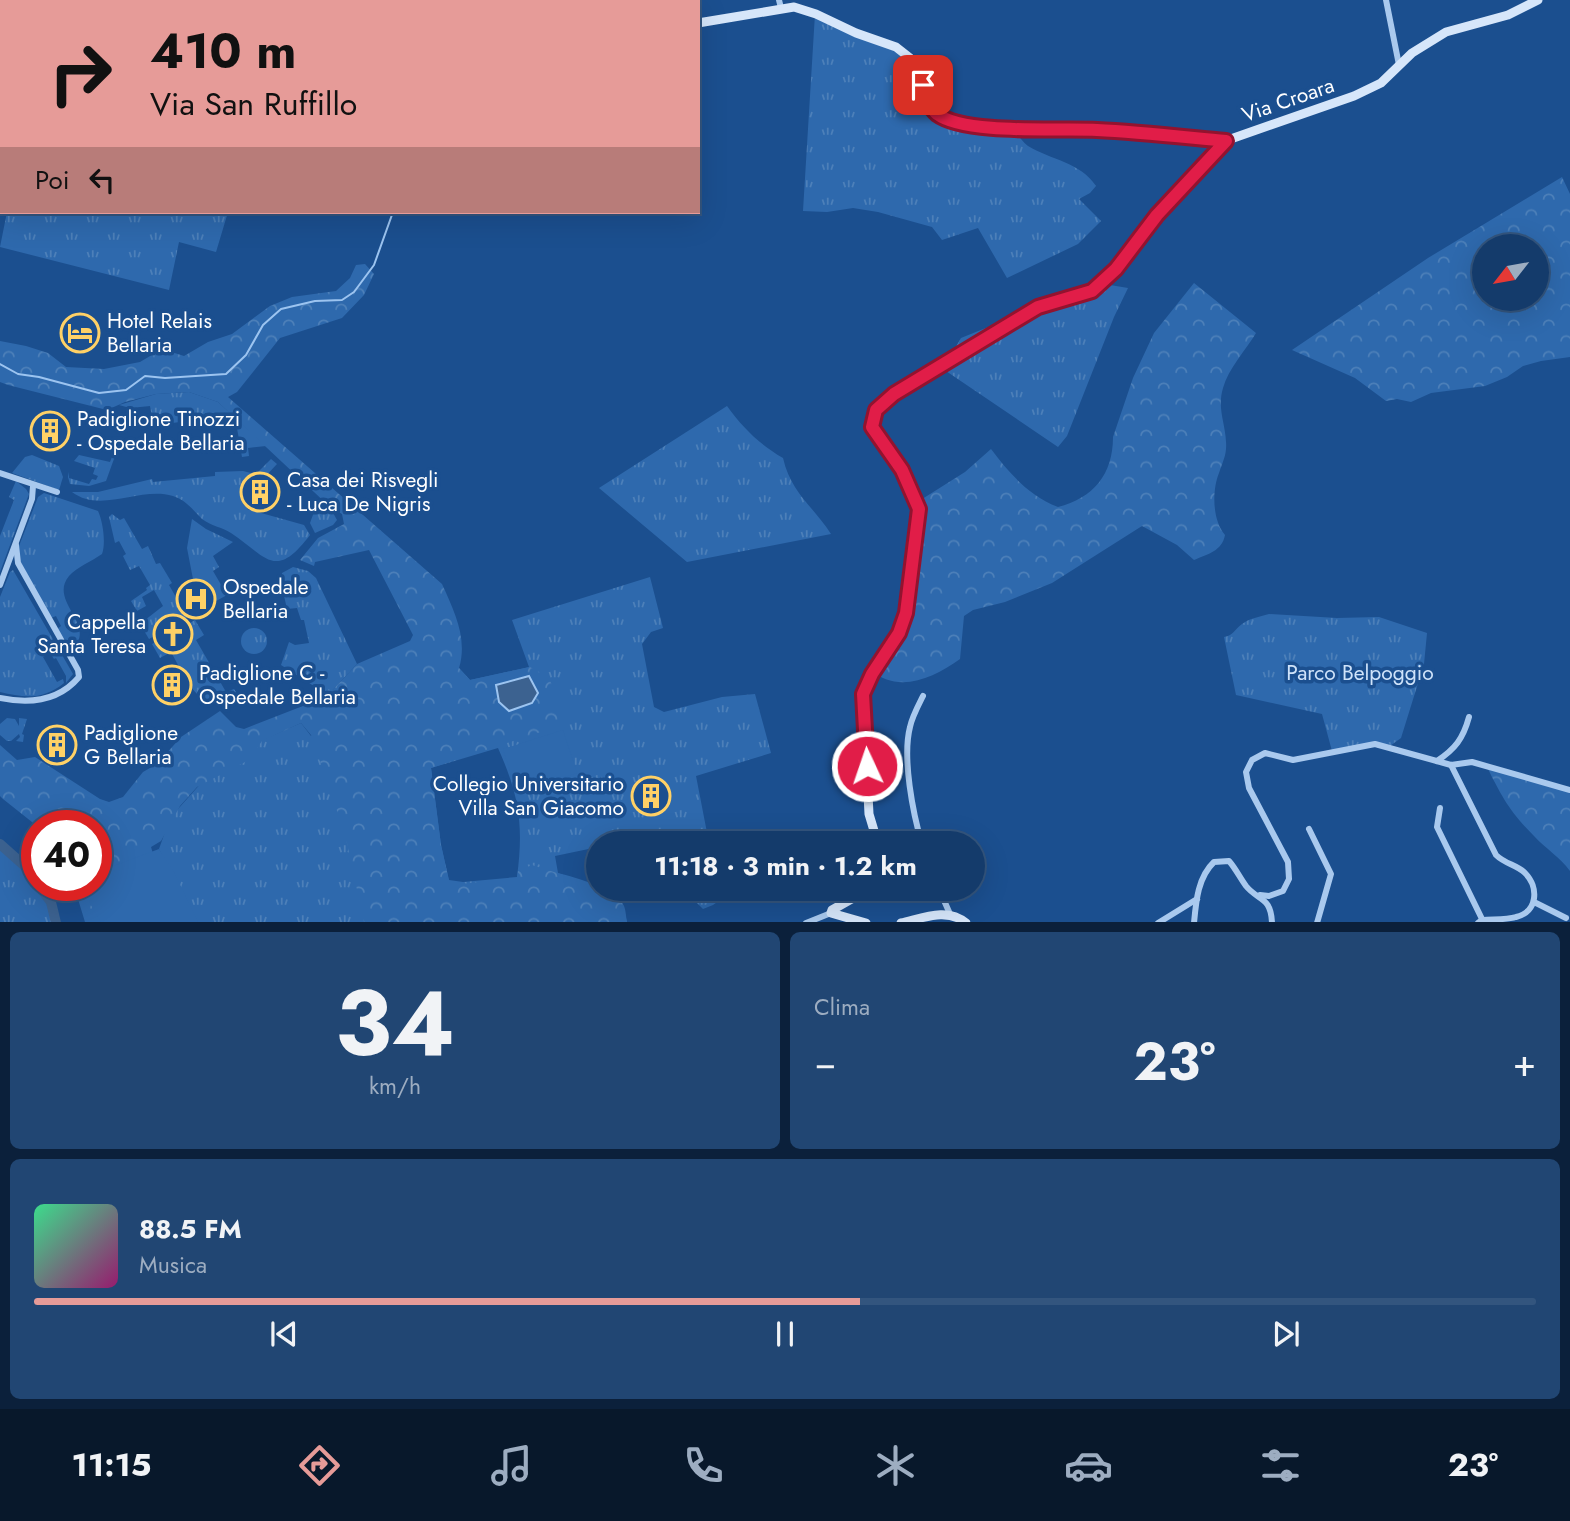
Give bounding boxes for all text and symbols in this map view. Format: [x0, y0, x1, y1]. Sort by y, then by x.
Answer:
text: 410 m [150, 16, 296, 86]
icon: right [35, 28, 126, 119]
pin [893, 55, 953, 115]
icon: arrive [904, 66, 942, 104]
street label: Via Croara [1238, 70, 1338, 130]
text: Via San Ruffillo [150, 81, 357, 127]
text: Poi [35, 161, 69, 199]
icon: left [83, 161, 121, 199]
north arrow [1472, 234, 1549, 312]
map controls [1472, 234, 1549, 311]
place label: Hotel Relais Bellaria [107, 306, 212, 360]
hotel icon: Hotel Relais Bellaria [59, 312, 101, 354]
place label: Padiglione Tinozzi - Ospedale Bellaria [77, 404, 245, 458]
building icon: Padiglione Tinozzi - Ospedale Bellaria [29, 410, 71, 452]
place label: Casa dei Risvegli - Luca De Nigris [287, 465, 438, 519]
building icon: Casa dei Risvegli - Luca De Nigris [239, 471, 281, 513]
place label: Ospedale Bellaria [223, 572, 309, 626]
hospital icon: Ospedale Bellaria [175, 578, 217, 620]
place label: Cappella Santa Teresa [37, 607, 146, 661]
church icon: Cappella Santa Teresa [152, 613, 194, 655]
place label: Padiglione C - Ospedale Bellaria [199, 658, 356, 712]
park label: Parco Belpoggio [1286, 658, 1434, 688]
building icon: Padiglione C - Ospedale Bellaria [151, 664, 193, 706]
place label: Padiglione G Bellaria [84, 718, 178, 772]
building icon: Padiglione G Bellaria [36, 724, 78, 766]
position arrow [830, 729, 904, 803]
place label: Collegio Universitario Villa San Giacomo [433, 769, 624, 823]
building icon: Collegio Universitario Villa San Giacomo [630, 775, 672, 817]
speed limit sign: 40 [21, 810, 112, 901]
text: 11:18 · 3 min · 1.2 km [654, 847, 917, 885]
text: 34 [335, 958, 455, 1089]
text: Clima [814, 990, 870, 1024]
text: 23° [1134, 1024, 1215, 1100]
text: − [814, 1035, 836, 1090]
text: + [1513, 1035, 1536, 1090]
text: km/h [369, 1069, 421, 1103]
text: 88.5 FM [139, 1210, 242, 1248]
text: Musica [139, 1248, 207, 1282]
icon: previous [265, 1315, 303, 1353]
icon: pause [766, 1315, 804, 1353]
icon: next [1267, 1315, 1305, 1353]
icon: directions [295, 1441, 344, 1490]
icon: music [487, 1441, 536, 1490]
icon: phone [679, 1441, 728, 1490]
icon: climate [871, 1441, 920, 1490]
icon: car [1064, 1441, 1113, 1490]
icon: filters [1256, 1441, 1305, 1490]
text: 11:15 [72, 1442, 151, 1488]
text: 23° [1448, 1442, 1498, 1488]

